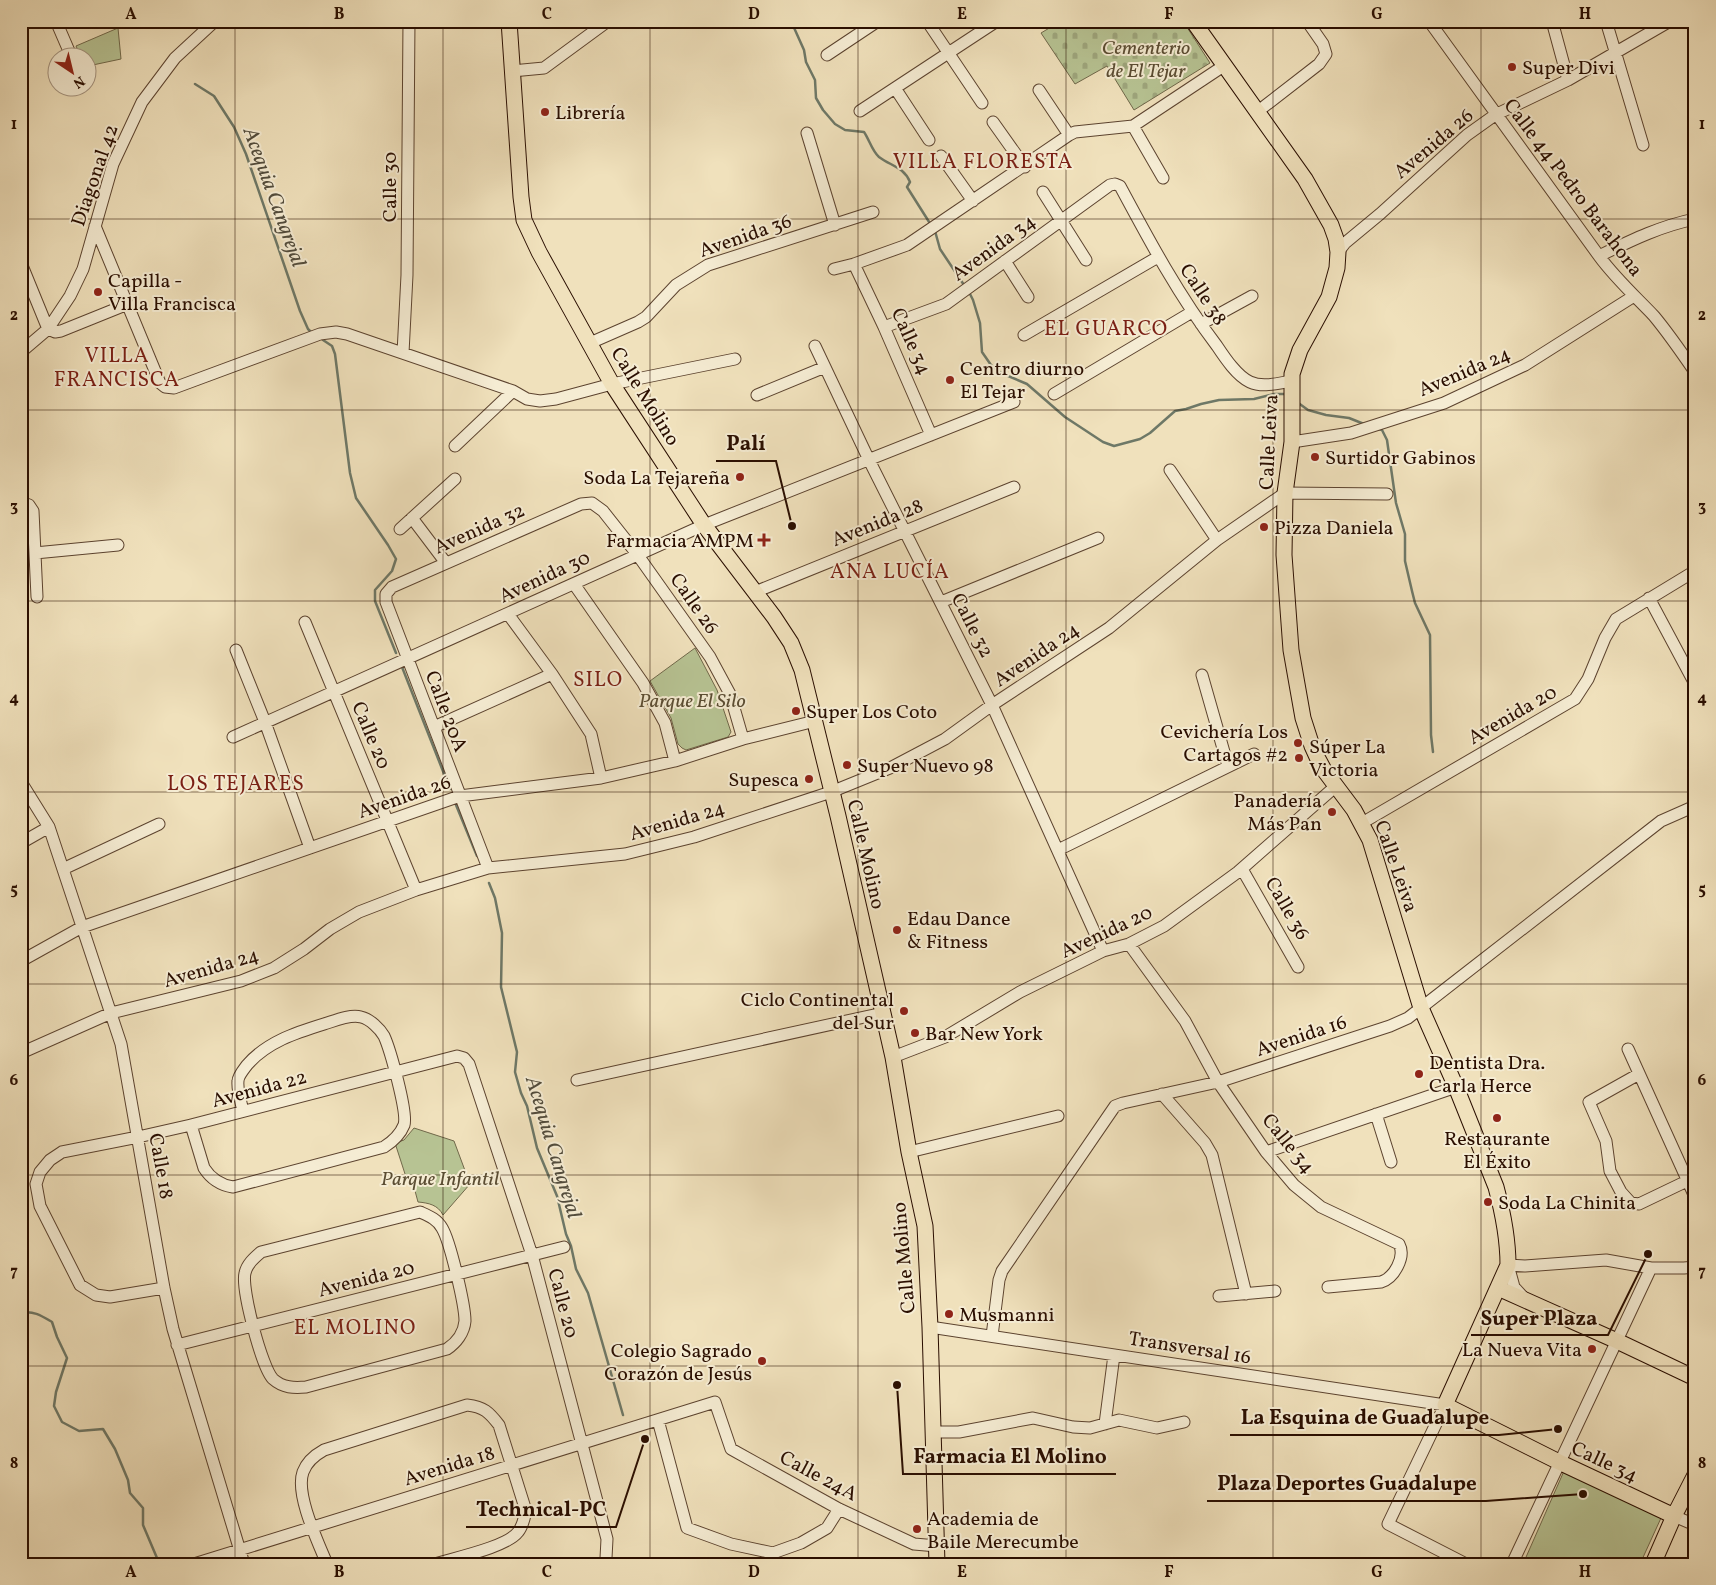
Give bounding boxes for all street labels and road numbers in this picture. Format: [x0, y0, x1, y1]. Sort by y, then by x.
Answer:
street label: Calle 44 Pedro Barahona [1496, 93, 1649, 283]
street label: Avenida 26 [1388, 103, 1480, 186]
street label: Diagonal 42 [65, 121, 126, 230]
street label: Calle 30 [377, 152, 405, 222]
street label: Avenida 36 [696, 208, 796, 266]
street label: Avenida 34 [946, 208, 1042, 289]
street label: Calle 38 [1172, 259, 1233, 332]
street label: Calle 34 [883, 304, 937, 380]
street label: Avenida 24 [1414, 341, 1515, 405]
street label: Calle Molino [603, 342, 686, 452]
street label: Calle Leiva [1254, 394, 1286, 491]
street label: Avenida 28 [828, 493, 928, 555]
street label: Avenida 32 [430, 497, 530, 562]
street label: Avenida 30 [495, 544, 595, 611]
street label: Calle 26 [662, 568, 725, 641]
street label: Calle 32 [943, 589, 999, 663]
street label: Avenida 24 [989, 617, 1086, 695]
street label: Calle 20A [417, 667, 473, 756]
street label: Avenida 20 [1463, 679, 1563, 752]
street label: Calle 20 [343, 698, 397, 774]
street label: Avenida 26 [354, 769, 455, 827]
street label: Avenida 24 [627, 795, 729, 849]
street label: Calle Molino [839, 797, 891, 912]
street label: Calle Leiva [1366, 817, 1424, 916]
street label: Calle 36 [1257, 872, 1316, 946]
street label: Avenida 20 [1056, 899, 1157, 966]
street label: Avenida 24 [161, 942, 263, 996]
street label: Avenida 16 [1253, 1009, 1351, 1065]
street label: Avenida 22 [209, 1064, 310, 1116]
street label: Calle 34 [1254, 1108, 1321, 1181]
street label: Calle 18 [140, 1131, 180, 1201]
street label: Calle Molino [886, 1201, 924, 1315]
street label: Avenida 20 [315, 1254, 418, 1305]
street label: Calle 20 [539, 1266, 585, 1341]
street label: Transversal 16 [1126, 1325, 1253, 1372]
street label: Calle 34 [1566, 1435, 1642, 1490]
street label: Avenida 18 [401, 1440, 499, 1494]
street label: Calle 24A [774, 1445, 862, 1509]

